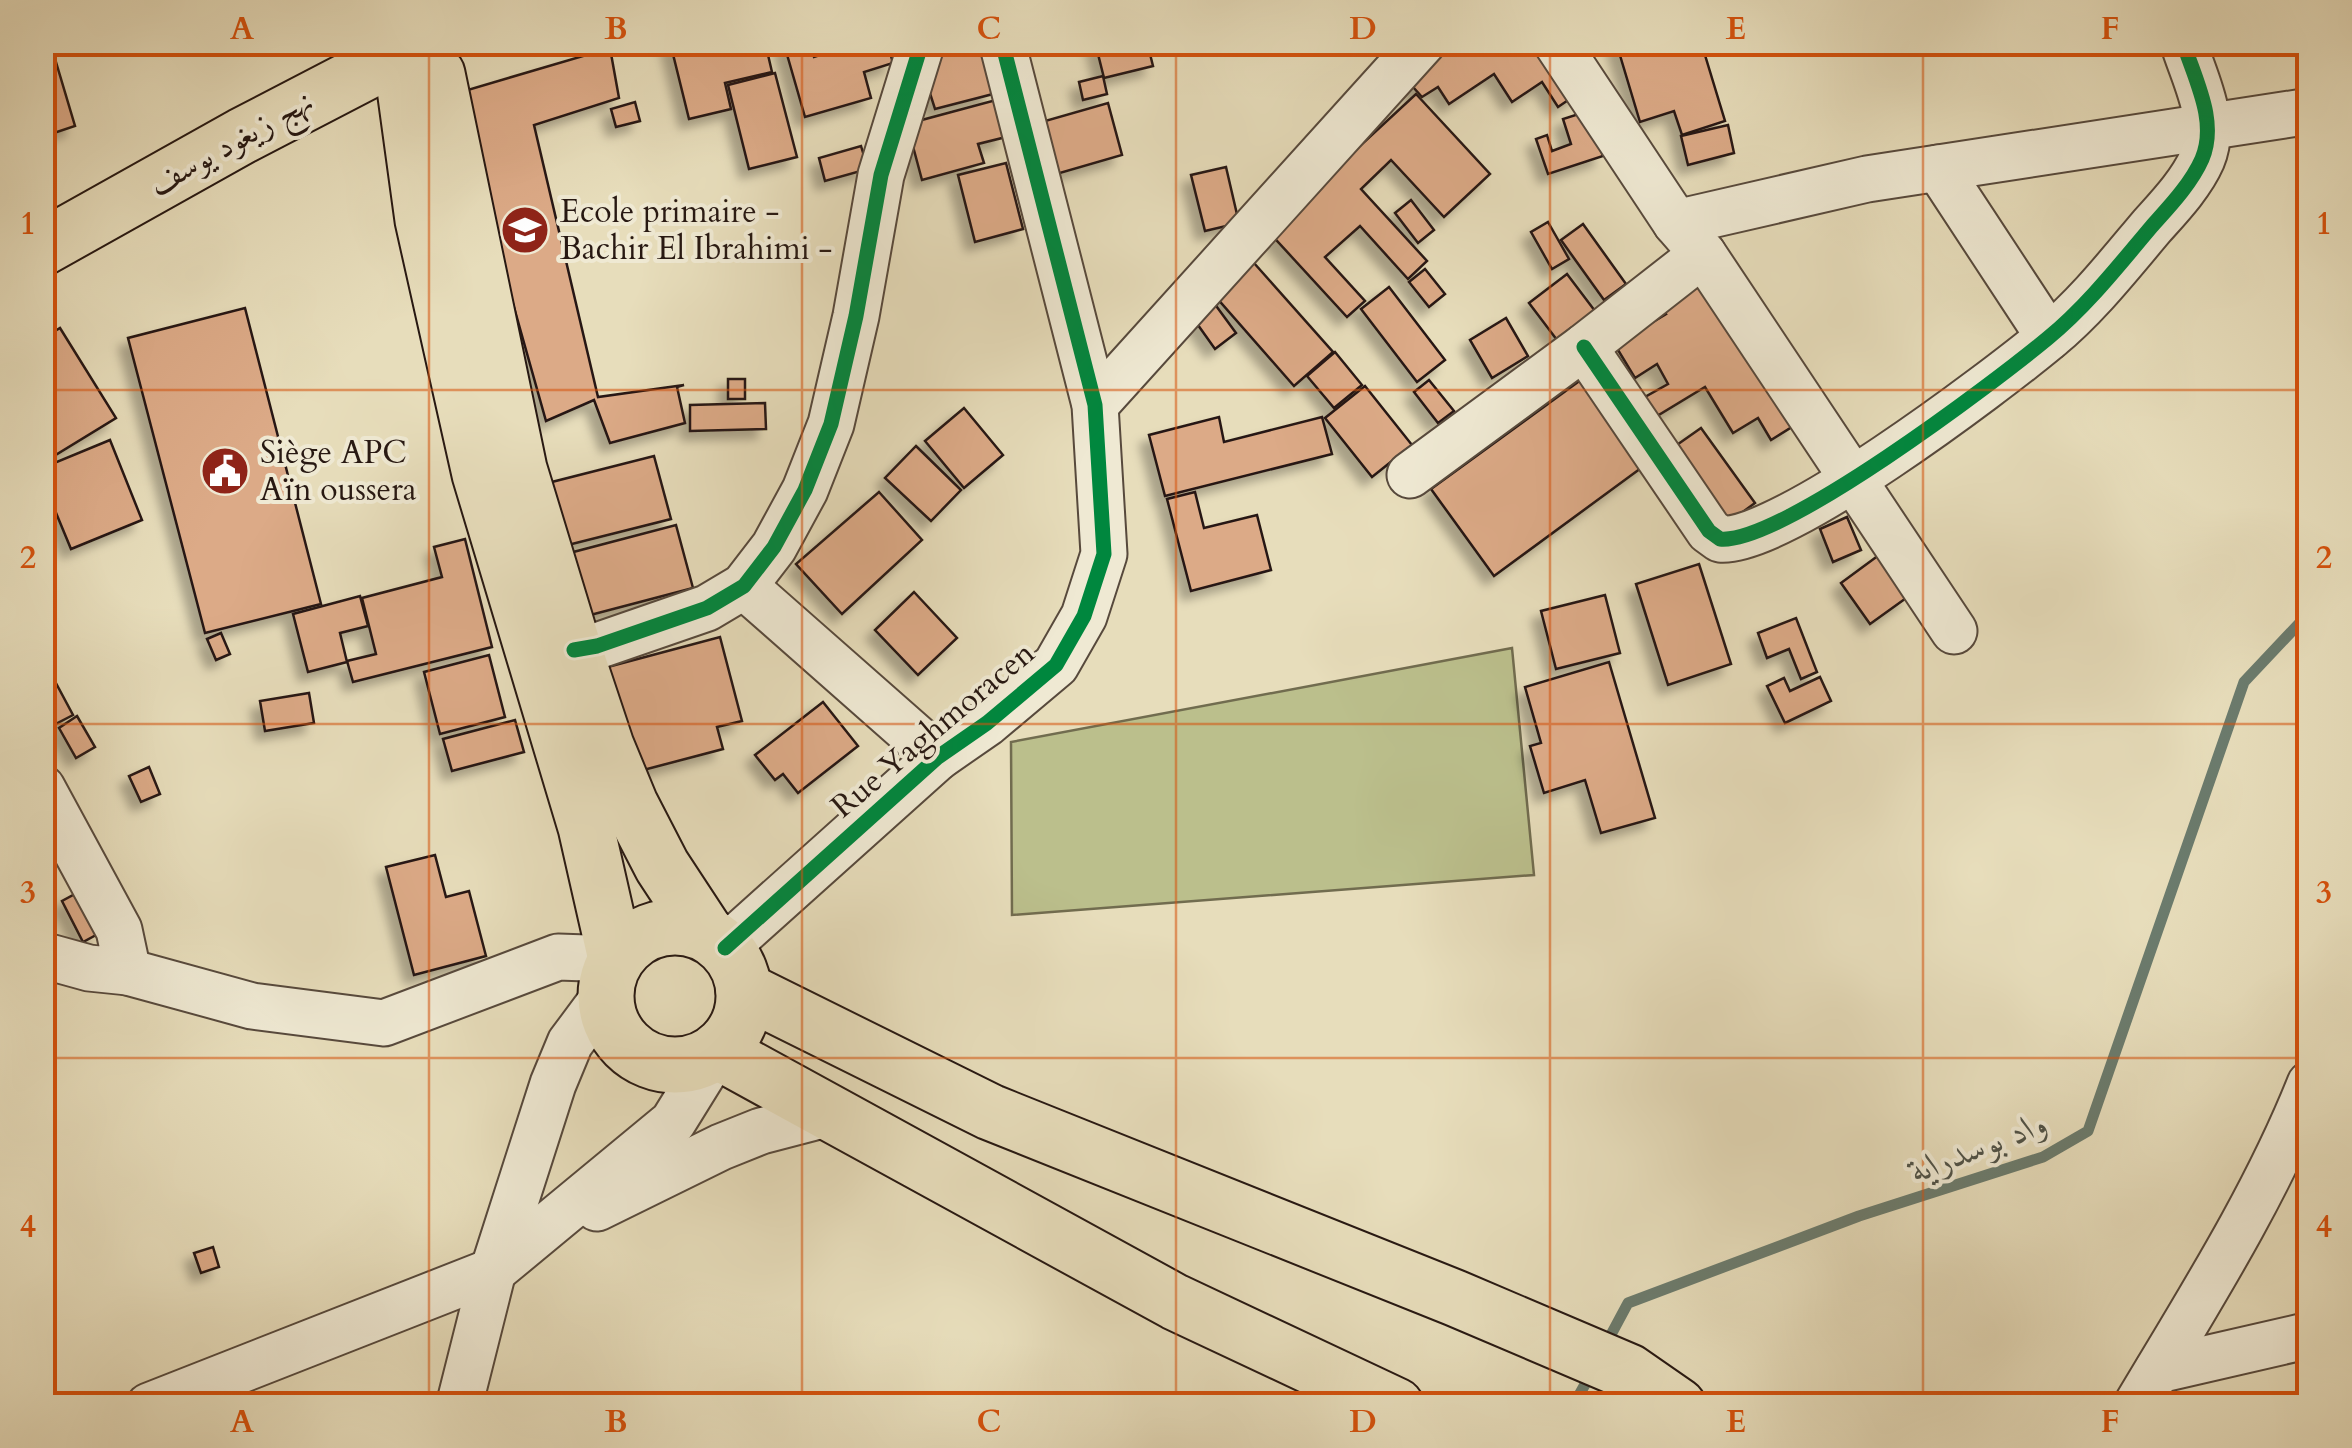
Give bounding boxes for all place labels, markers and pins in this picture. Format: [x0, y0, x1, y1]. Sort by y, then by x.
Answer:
place label: Ecole primaire - Bachir El Ibrahimi - [560, 190, 833, 271]
school or university icon: Ecole primaire - Bachir El Ibrahimi - [499, 204, 551, 256]
place label: Siège APC Aïn oussera [260, 431, 417, 512]
public building icon: Siège APC Aïn oussera [199, 445, 251, 497]

